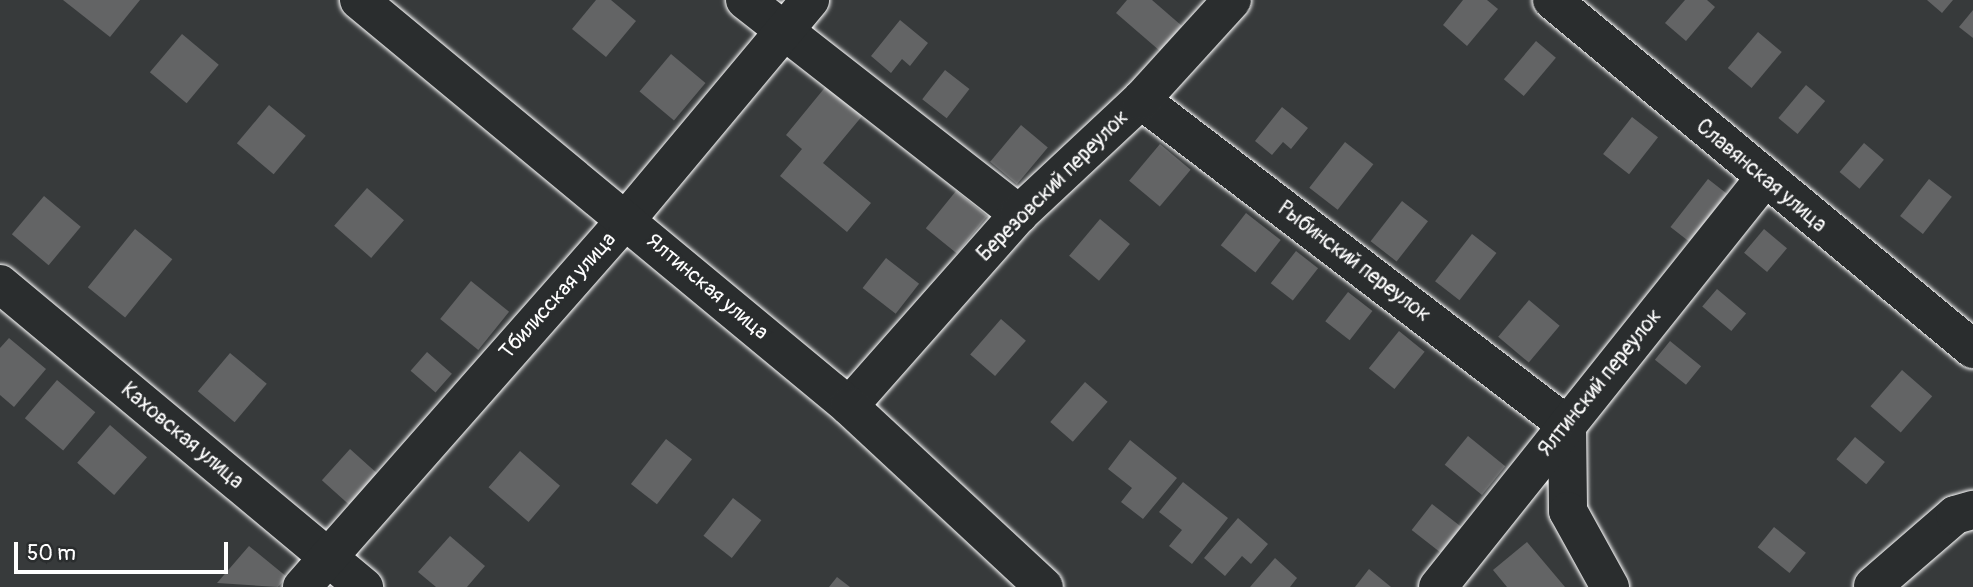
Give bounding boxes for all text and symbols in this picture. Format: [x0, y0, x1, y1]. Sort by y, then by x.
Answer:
street label: Березовский переулок [972, 105, 1134, 267]
street label: Славянская улица [1691, 114, 1831, 238]
street label: Рыбинский переулок [1273, 196, 1435, 328]
street label: Тбилисская улица [494, 227, 622, 365]
street label: Ялтинская улица [641, 229, 773, 345]
street label: Ялтинский переулок [1533, 304, 1667, 462]
street label: Каховская улица [116, 378, 248, 494]
scale bar [18, 528, 231, 572]
text: 50 m [27, 540, 76, 567]

